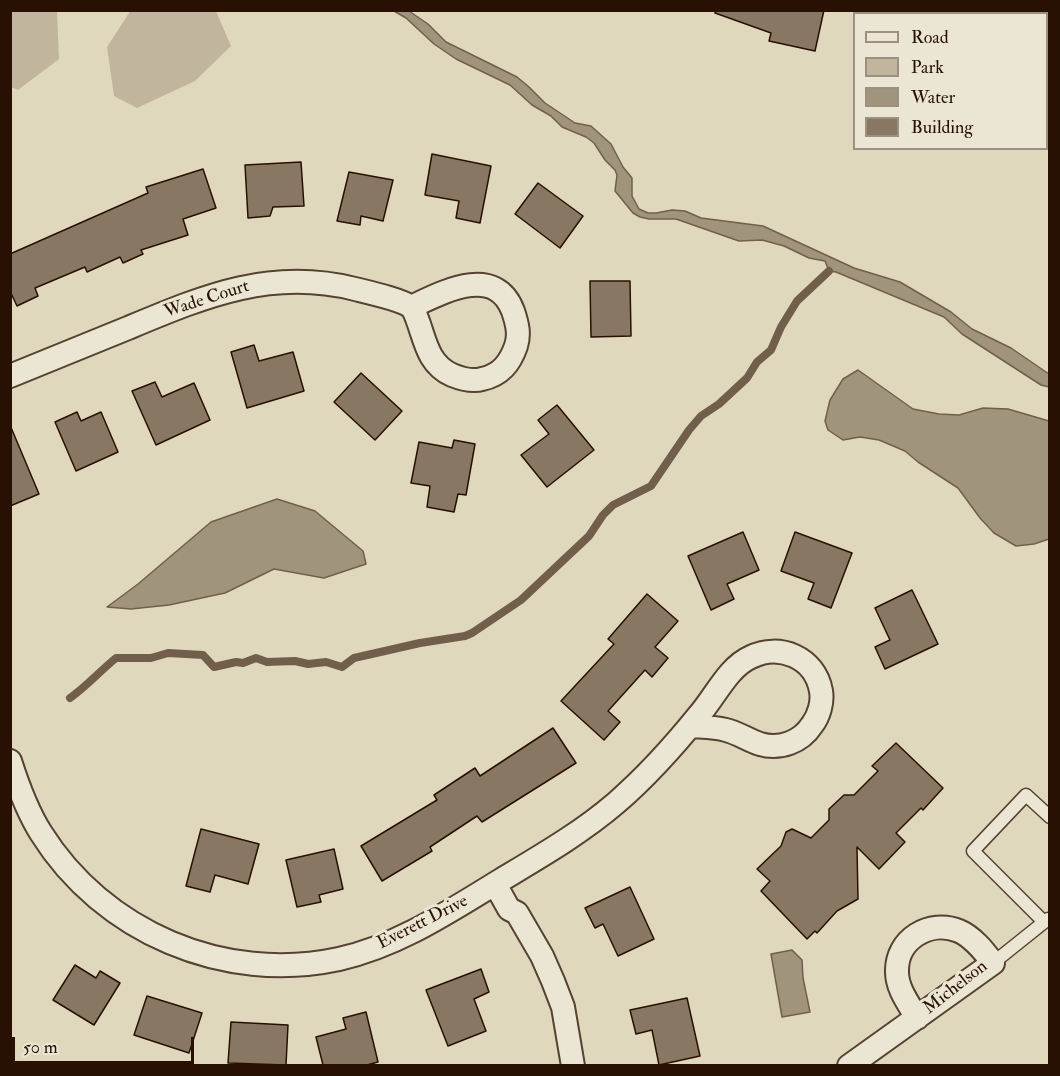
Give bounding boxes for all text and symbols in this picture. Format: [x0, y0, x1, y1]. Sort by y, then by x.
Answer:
legend [853, 12, 1048, 150]
text: Road [911, 26, 949, 49]
text: Park [911, 56, 944, 79]
text: Water [911, 86, 955, 109]
text: Building [911, 116, 973, 139]
street label: Wade Court [162, 276, 252, 324]
street label: Everett Drive [374, 891, 472, 955]
street label: Michelson [920, 956, 992, 1020]
scale bar [15, 1025, 196, 1063]
text: 50 m [23, 1036, 58, 1059]

